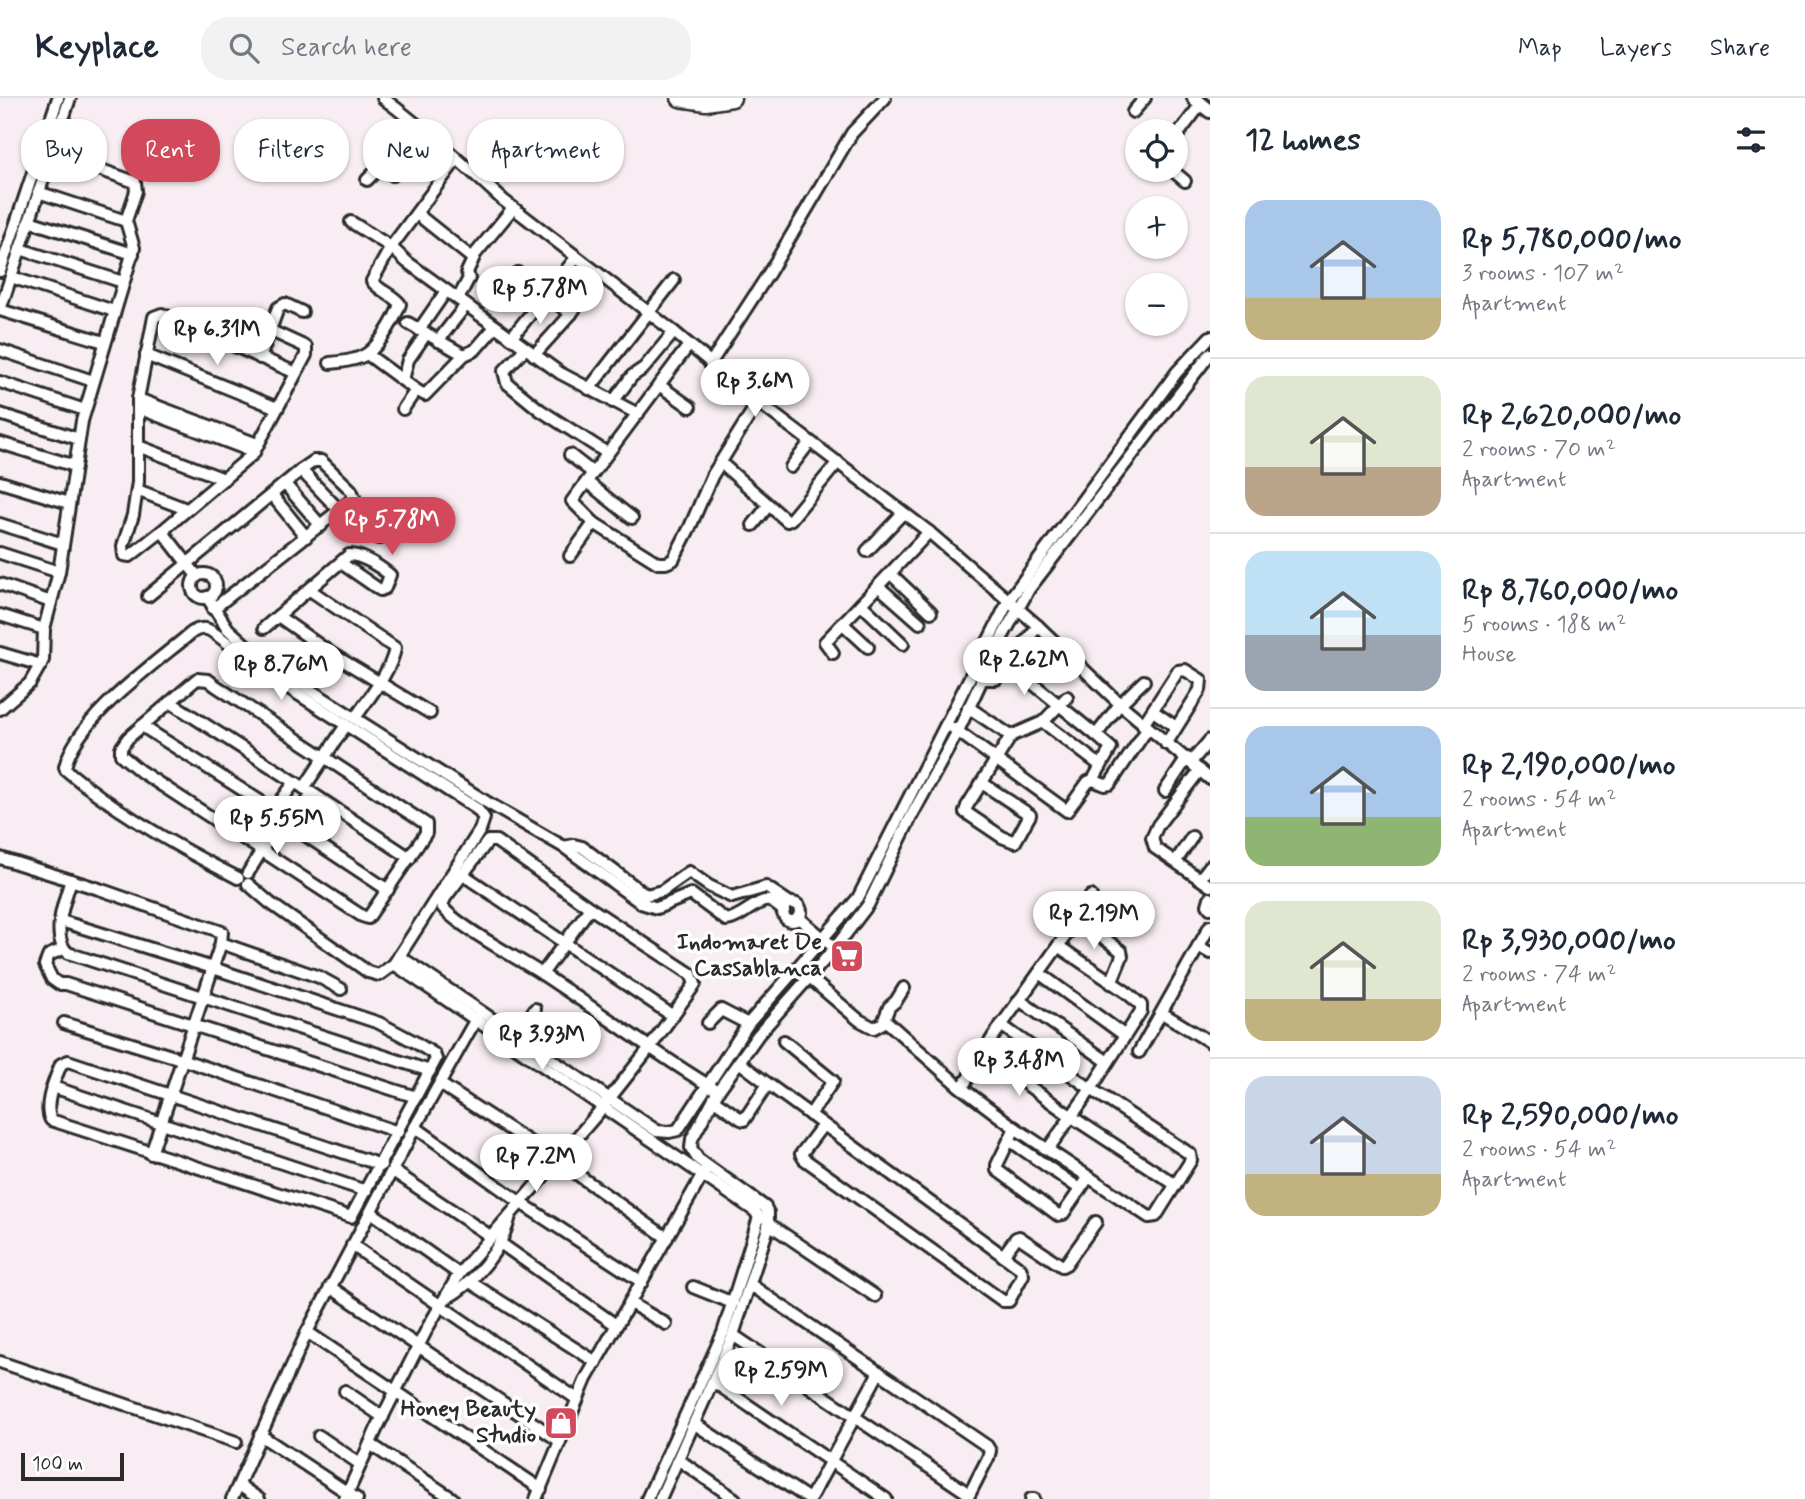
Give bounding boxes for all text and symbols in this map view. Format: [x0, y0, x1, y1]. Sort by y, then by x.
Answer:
search box [201, 17, 691, 80]
text: Keyplace [35, 26, 159, 70]
icon: search [225, 29, 263, 67]
text: Search here [281, 31, 412, 65]
text: Map [1518, 33, 1562, 64]
text: Layers [1600, 33, 1672, 64]
text: Share [1710, 33, 1770, 64]
chip: Buy [21, 119, 107, 182]
chip: Rent [121, 119, 220, 182]
chip: Filters [234, 119, 349, 182]
chip: New [363, 119, 453, 182]
chip: Apartment [467, 119, 624, 182]
map controls [1125, 119, 1188, 336]
button: locate [1125, 119, 1188, 182]
text: 12 homes [1245, 121, 1361, 160]
icon: filters [1732, 121, 1770, 159]
button: + [1125, 196, 1188, 259]
text: Rp 5,780,000/mo [1462, 220, 1681, 259]
icon: home [1301, 228, 1385, 312]
text: 3 rooms · 107 m² [1462, 259, 1624, 289]
pin: Rp 5.78M [468, 266, 612, 326]
button: − [1125, 273, 1188, 336]
text: Rp 5.78M [492, 274, 588, 304]
text: Apartment [1462, 289, 1567, 319]
pin: Rp 6.31M [145, 308, 289, 367]
text: Rp 6.31M [174, 315, 260, 345]
pin: Rp 3.6M [690, 360, 820, 419]
text: Rp 3.6M [717, 367, 793, 397]
text: Rp 2,620,000/mo [1462, 396, 1681, 435]
icon: home [1301, 404, 1385, 488]
text: 2 rooms · 70 m² [1462, 435, 1616, 465]
text: Apartment [1462, 465, 1567, 495]
pin: Rp 5.78M [320, 498, 464, 557]
text: Rp 5.78M [344, 505, 440, 535]
text: Rp 8,760,000/mo [1462, 571, 1678, 610]
icon: home [1301, 579, 1385, 663]
text: 5 rooms · 188 m² [1462, 610, 1626, 640]
pin: Rp 2.62M [952, 638, 1096, 697]
text: House [1462, 640, 1516, 670]
pin: Rp 8.76M [209, 642, 353, 702]
text: Rp 2.62M [979, 645, 1069, 675]
text: Rp 8.76M [234, 650, 328, 680]
text: Rp 2,190,000/mo [1462, 746, 1676, 785]
icon: home [1301, 754, 1385, 838]
text: 2 rooms · 54 m² [1462, 785, 1616, 815]
pin: Rp 5.55M [205, 796, 349, 856]
text: Rp 5.55M [230, 804, 324, 834]
text: Apartment [1462, 815, 1567, 845]
pin: Rp 2.19M [1022, 892, 1166, 951]
text: Rp 2.19M [1049, 899, 1139, 929]
text: Rp 3,930,000/mo [1462, 921, 1676, 960]
place label: Indomaret De Cassablanca [677, 928, 822, 984]
icon: home [1301, 929, 1385, 1013]
supermarket icon: Indomaret De Cassablanca [828, 937, 866, 975]
text: 2 rooms · 74 m² [1462, 960, 1617, 990]
text: Apartment [1462, 990, 1567, 1020]
pin: Rp 3.93M [470, 1012, 614, 1072]
text: Rp 3.93M [499, 1020, 585, 1050]
pin: Rp 3.48M [947, 1038, 1091, 1098]
text: Rp 3.48M [973, 1046, 1065, 1076]
text: Rp 2,590,000/mo [1462, 1096, 1679, 1135]
icon: home [1301, 1104, 1385, 1188]
pin: Rp 7.2M [471, 1134, 601, 1194]
text: 2 rooms · 54 m² [1462, 1135, 1616, 1165]
text: Rp 7.2M [496, 1142, 576, 1172]
text: Apartment [1462, 1165, 1567, 1195]
pin: Rp 2.59M [709, 1348, 853, 1408]
text: Rp 2.59M [734, 1356, 828, 1386]
place label: Honey Beauty Studio [401, 1395, 536, 1451]
shop icon: Honey Beauty Studio [542, 1404, 580, 1442]
scale bar [21, 1450, 124, 1482]
text: 100 m [32, 1452, 83, 1477]

